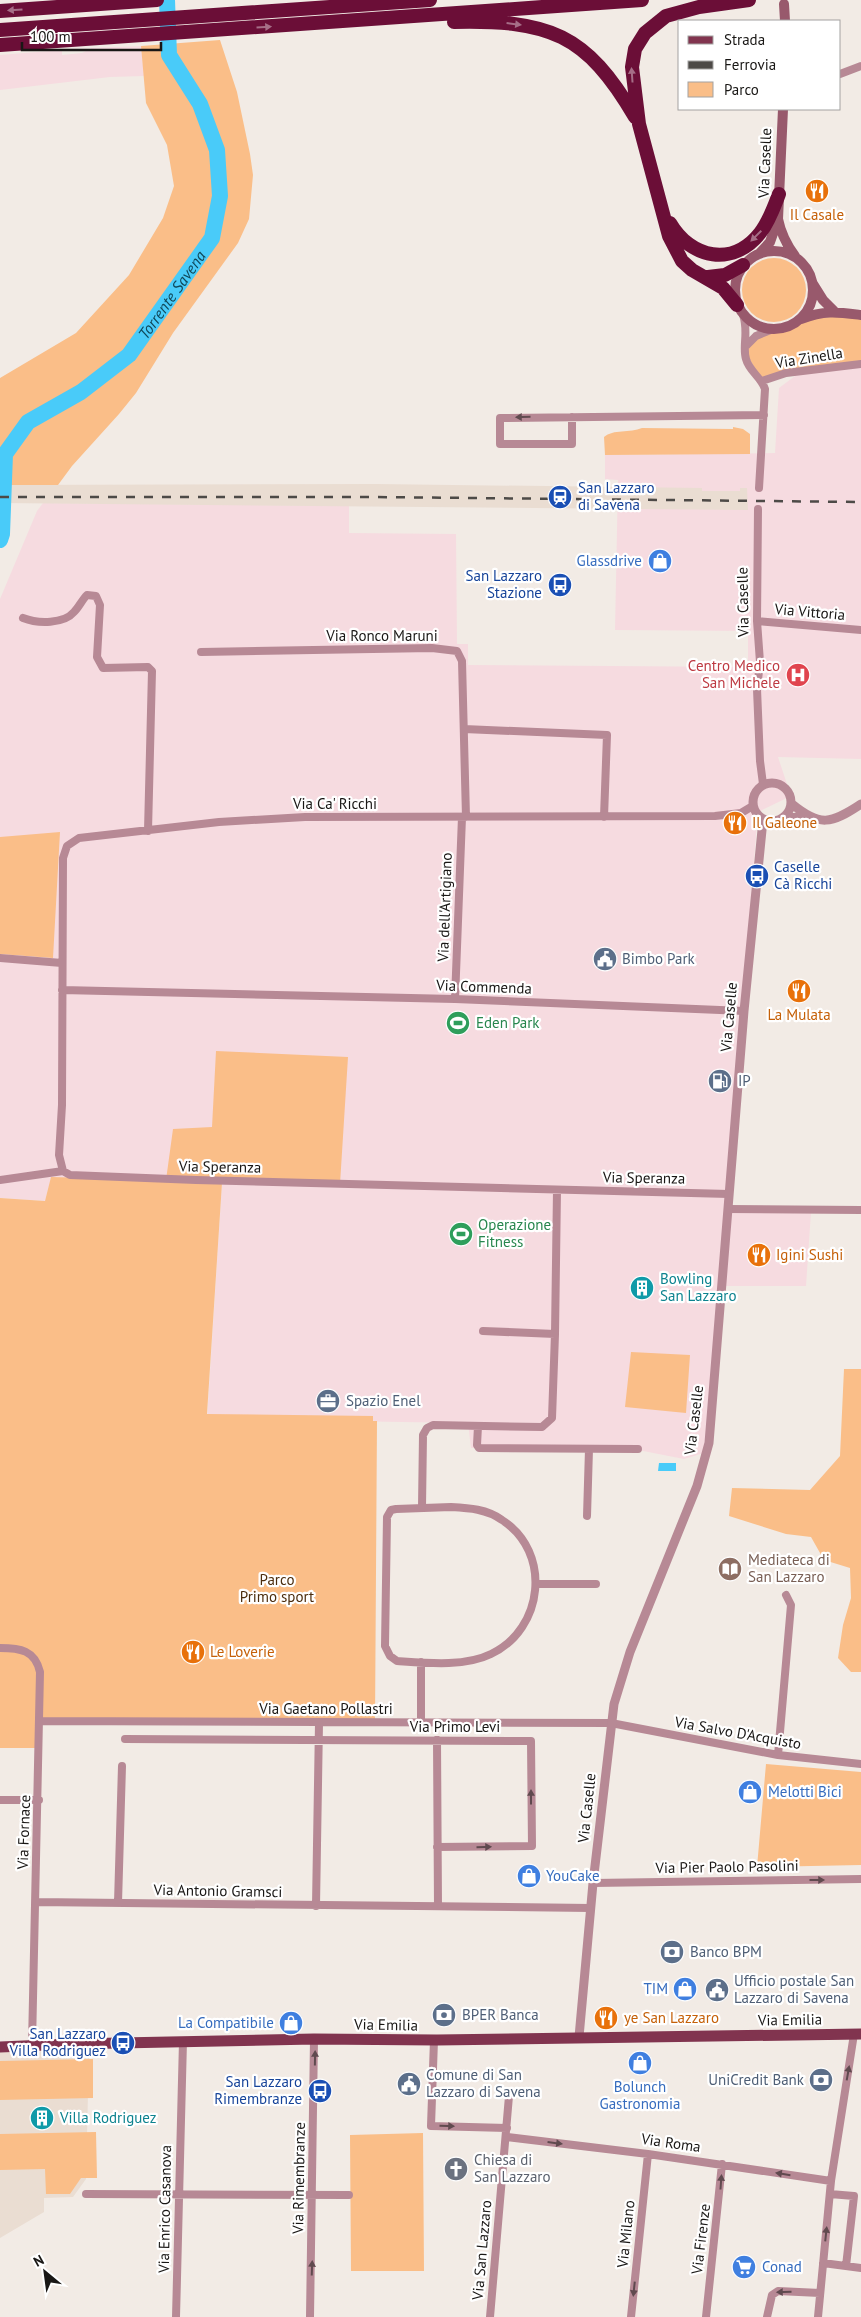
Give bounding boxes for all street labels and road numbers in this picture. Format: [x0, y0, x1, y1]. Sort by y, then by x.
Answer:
street label: Via Caselle [754, 128, 775, 199]
street label: Via Zinella [773, 343, 844, 372]
street label: Via Caselle [732, 567, 753, 638]
street label: Via Vittoria [773, 599, 846, 624]
street label: Via Ronco Maruni [325, 626, 438, 645]
street label: Via Ca' Ricchi [292, 794, 377, 813]
street label: Via dell'Artigiano [433, 852, 456, 963]
street label: Via Commenda [435, 975, 532, 998]
street label: Via Caselle [716, 981, 741, 1054]
street label: Via Speranza [178, 1156, 261, 1177]
street label: Via Speranza [602, 1167, 685, 1188]
street label: Via Caselle [680, 1384, 707, 1457]
street label: Via Gaetano Pollastri [258, 1699, 393, 1718]
street label: Via Salvo D'Acquisto [672, 1712, 803, 1753]
street label: Via Primo Levi [409, 1717, 500, 1736]
street label: Via Caselle [573, 1772, 600, 1845]
street label: Via Fornace [13, 1794, 34, 1871]
street label: Via Pier Paolo Pasolini [654, 1856, 799, 1877]
street label: Via Antonio Gramsci [152, 1880, 283, 1901]
street label: Via Emilia [757, 2009, 822, 2030]
street label: Via Emilia [353, 2014, 418, 2035]
street label: Via Rimembranze [288, 2122, 309, 2235]
street label: Via Roma [639, 2129, 702, 2156]
street label: Via Enrico Casanova [154, 2145, 175, 2274]
street label: Via San Lazzaro [468, 2199, 495, 2302]
street label: Via Milano [612, 2199, 639, 2270]
street label: Via Firenze [687, 2203, 714, 2276]

